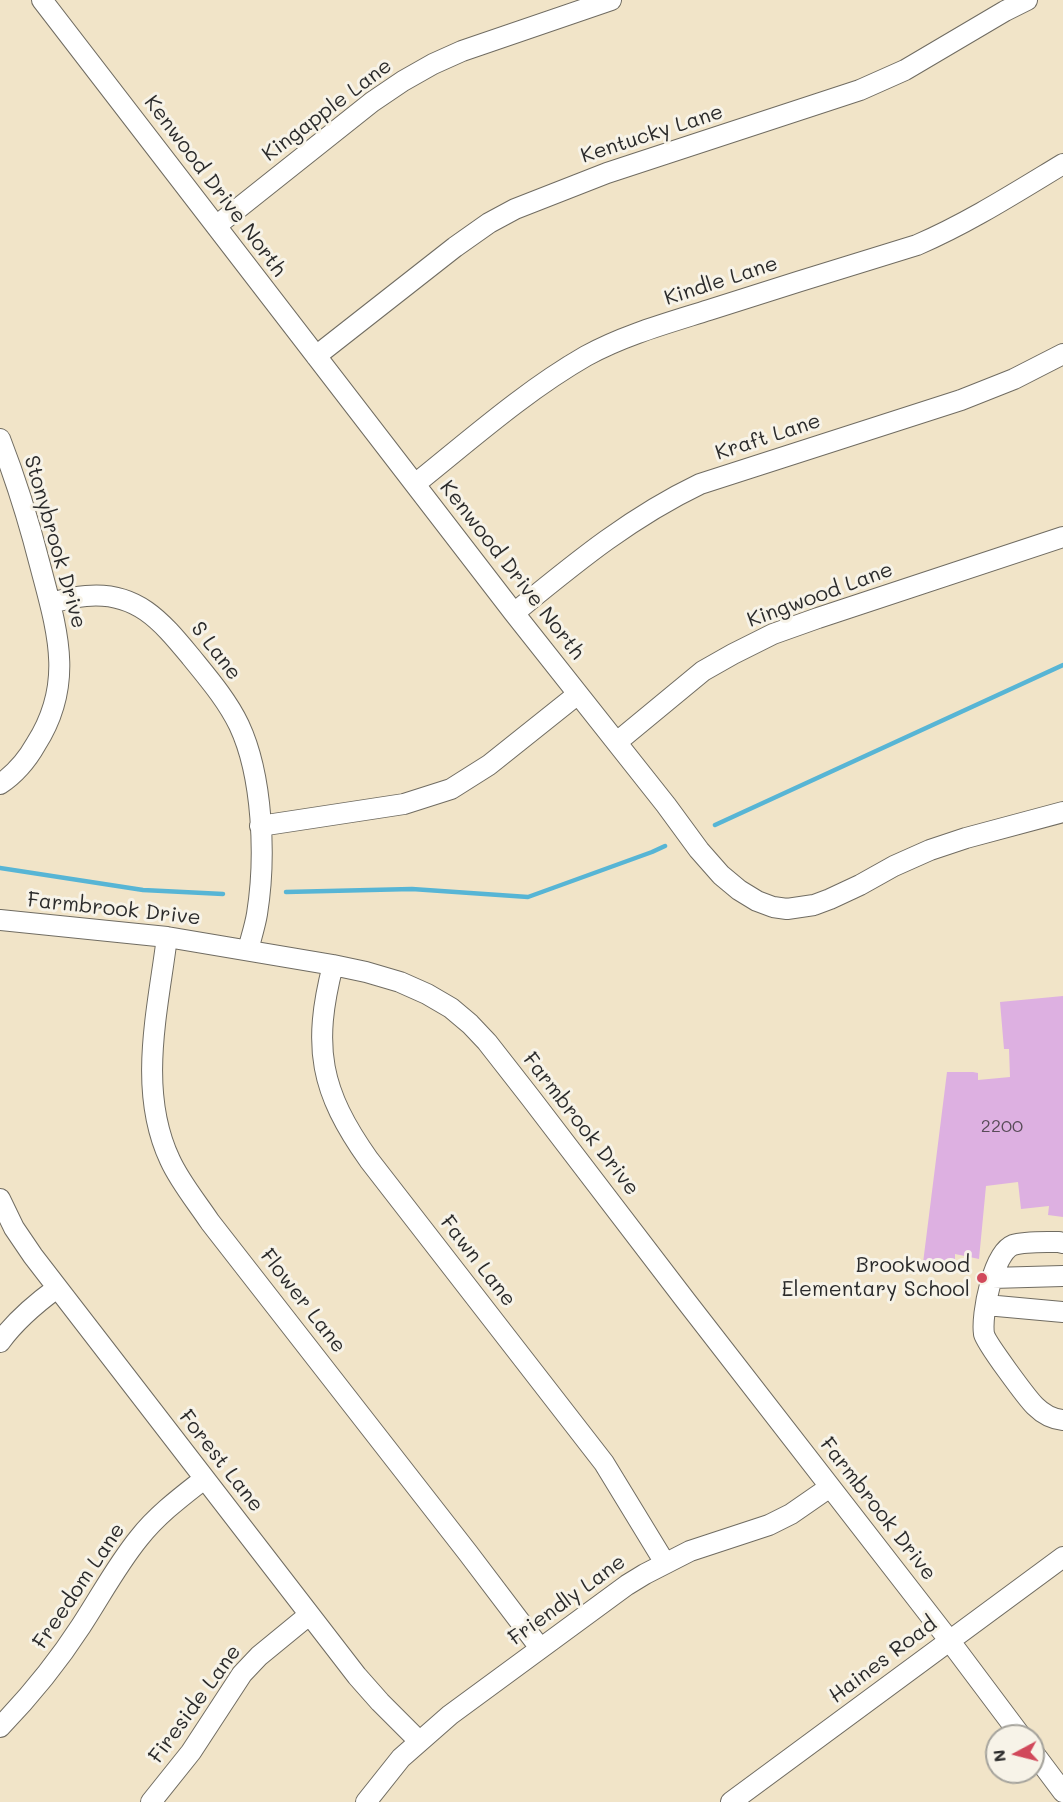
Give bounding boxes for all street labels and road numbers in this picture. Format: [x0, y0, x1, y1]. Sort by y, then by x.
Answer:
street label: Kingapple Lane [257, 53, 397, 167]
street label: Kenwood Drive North [139, 90, 291, 282]
street label: Kentucky Lane [578, 99, 726, 169]
street label: Kindle Lane [661, 251, 781, 311]
street label: Kraft Lane [712, 408, 824, 466]
street label: Stonybrook Drive [18, 453, 92, 631]
street label: Kenwood Drive North [434, 475, 590, 665]
street label: Kingwood Lane [744, 557, 896, 633]
street label: S Lane [185, 617, 247, 685]
street label: Farmbrook Drive [26, 887, 202, 931]
street label: Farmbrook Drive [517, 1048, 645, 1200]
street label: Fawn Lane [435, 1211, 521, 1311]
street label: Flower Lane [255, 1244, 351, 1358]
street label: Forest Lane [173, 1405, 269, 1517]
street label: Farmbrook Drive [814, 1433, 942, 1585]
street label: Freedom Lane [28, 1518, 130, 1654]
street label: Friendly Lane [504, 1549, 630, 1651]
street label: Haines Road [824, 1611, 942, 1709]
street label: Fireside Lane [144, 1640, 246, 1768]

